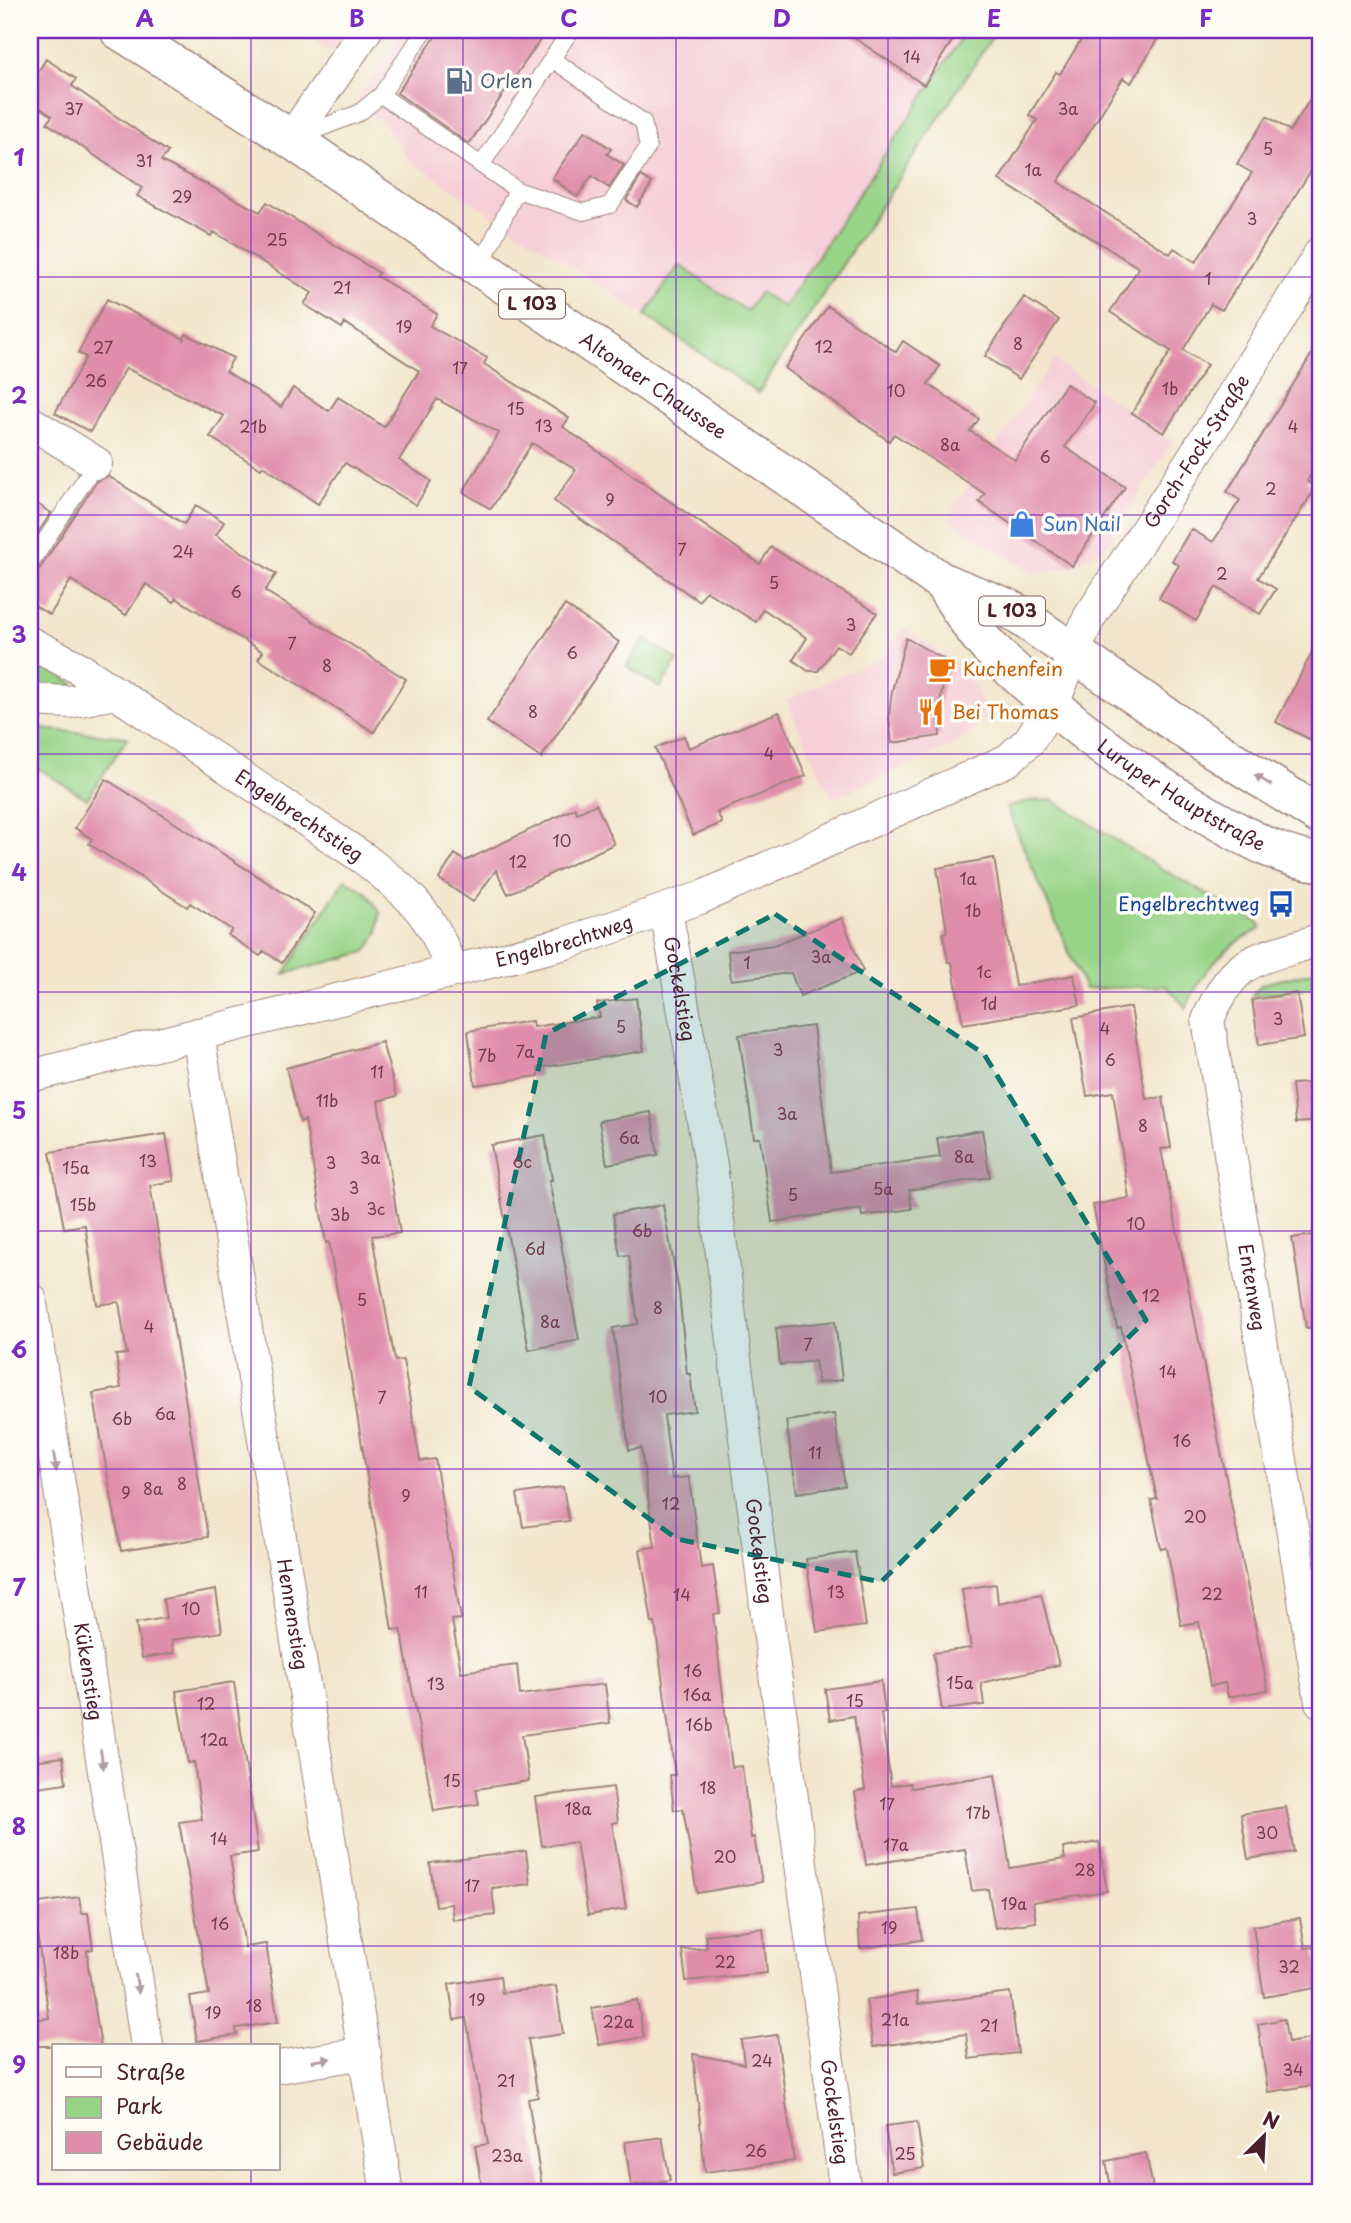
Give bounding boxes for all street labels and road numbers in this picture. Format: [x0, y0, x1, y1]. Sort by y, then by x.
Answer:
road number: L 103 [499, 290, 565, 318]
street label: Altonaer Chaussee [575, 325, 733, 445]
street label: Gorch-Fock-Straße [1136, 369, 1255, 533]
road number: L 103 [979, 596, 1045, 626]
street label: Luruper Hauptstraße [1092, 731, 1270, 857]
street label: Engelbrechtstieg [230, 762, 369, 868]
street label: Engelbrechtweg [492, 907, 636, 973]
street label: Gockelstieg [658, 934, 704, 1043]
street label: Entenweg [1232, 1241, 1274, 1333]
street label: Gockelstieg [740, 1497, 781, 1605]
street label: Hennenstieg [271, 1556, 316, 1672]
street label: Kükenstieg [68, 1620, 111, 1722]
street label: Gockelstieg [815, 2057, 857, 2166]

